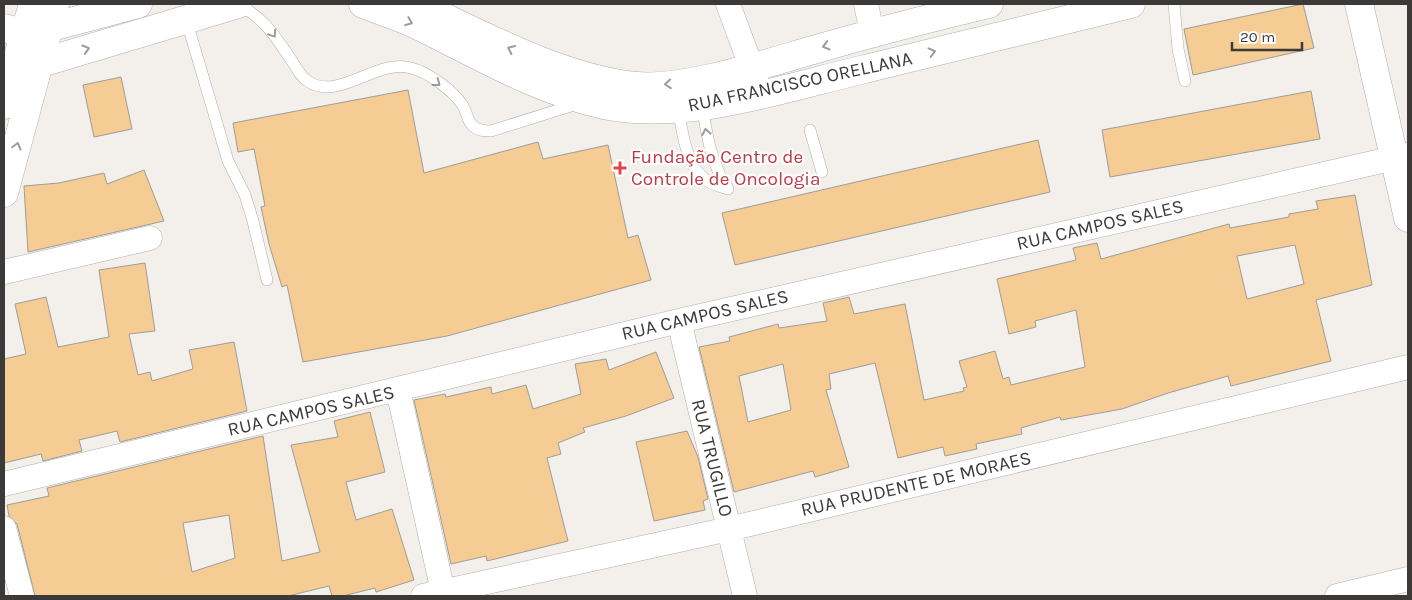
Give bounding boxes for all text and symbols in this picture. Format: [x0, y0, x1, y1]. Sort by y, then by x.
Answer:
one-way arrow [404, 16, 412, 26]
scale bar [1232, 20, 1302, 52]
one-way arrow [267, 28, 276, 37]
text: 20 m [1240, 28, 1275, 46]
one-way arrow [822, 41, 830, 51]
one-way arrow [507, 44, 516, 55]
one-way arrow [81, 45, 89, 55]
street label: RUA FRANCISCO ORELLANA [686, 47, 914, 117]
one-way arrow [927, 47, 936, 58]
one-way arrow [431, 77, 440, 85]
one-way arrow [663, 78, 671, 89]
one-way arrow [702, 127, 712, 136]
one-way arrow [11, 142, 21, 150]
place label: Fundação Centro de Controle de Oncologia [631, 146, 820, 190]
marker: Fundação Centro de Controle de Oncologia [613, 161, 627, 175]
street label: RUA CAMPOS SALES [1015, 195, 1185, 255]
street label: RUA CAMPOS SALES [620, 285, 790, 345]
street label: RUA CAMPOS SALES [226, 381, 396, 441]
street label: RUA TRUGILLO [687, 397, 737, 519]
street label: RUA PRUDENTE DE MORAES [799, 447, 1033, 521]

